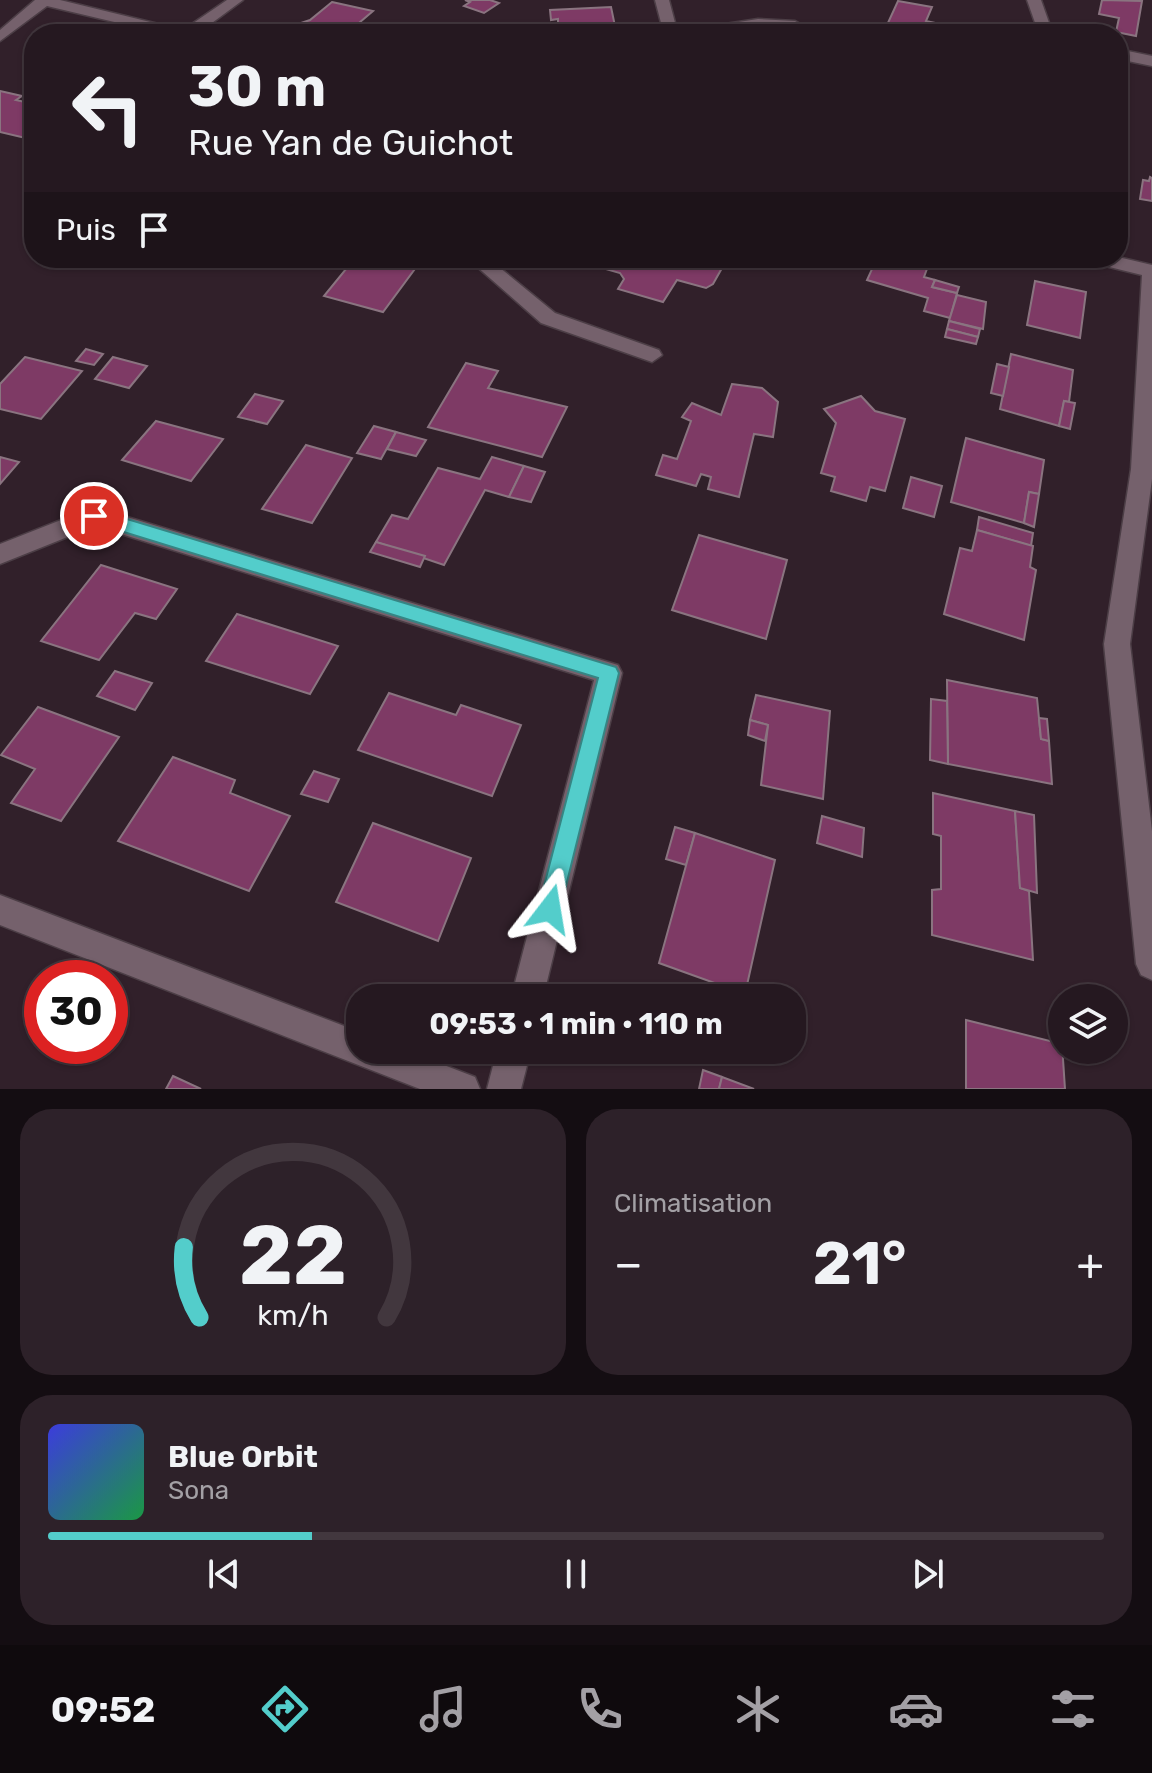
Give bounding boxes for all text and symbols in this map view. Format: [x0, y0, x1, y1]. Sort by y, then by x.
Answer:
text: 30 m [188, 54, 326, 120]
icon: left [56, 56, 160, 160]
text: Rue Yan de Guichot [188, 121, 513, 164]
icon: arrive [132, 208, 176, 252]
text: Puis [56, 212, 116, 248]
pin [60, 482, 128, 550]
icon: arrive [72, 494, 116, 538]
position arrow [508, 867, 592, 951]
speed limit sign: 30 [24, 960, 128, 1064]
map controls [1048, 984, 1128, 1064]
button: layers [1048, 984, 1128, 1064]
text: 09:53 · 1 min · 110 m [429, 1006, 723, 1042]
text: Climatisation [614, 1188, 772, 1219]
text: 22 [239, 1206, 347, 1305]
text: 21° [813, 1228, 906, 1299]
text: − [614, 1238, 643, 1290]
text: + [1077, 1238, 1104, 1290]
text: km/h [257, 1298, 329, 1332]
text: Blue Orbit [168, 1439, 318, 1475]
text: Sona [168, 1475, 229, 1506]
icon: previous [202, 1552, 246, 1596]
icon: pause [554, 1552, 598, 1596]
icon: next [906, 1552, 950, 1596]
icon: directions [257, 1681, 313, 1737]
icon: music [415, 1681, 471, 1737]
icon: phone [572, 1681, 628, 1737]
icon: climate [730, 1681, 786, 1737]
icon: car [888, 1681, 944, 1737]
icon: filters [1045, 1681, 1101, 1737]
text: 09:52 [51, 1688, 156, 1731]

